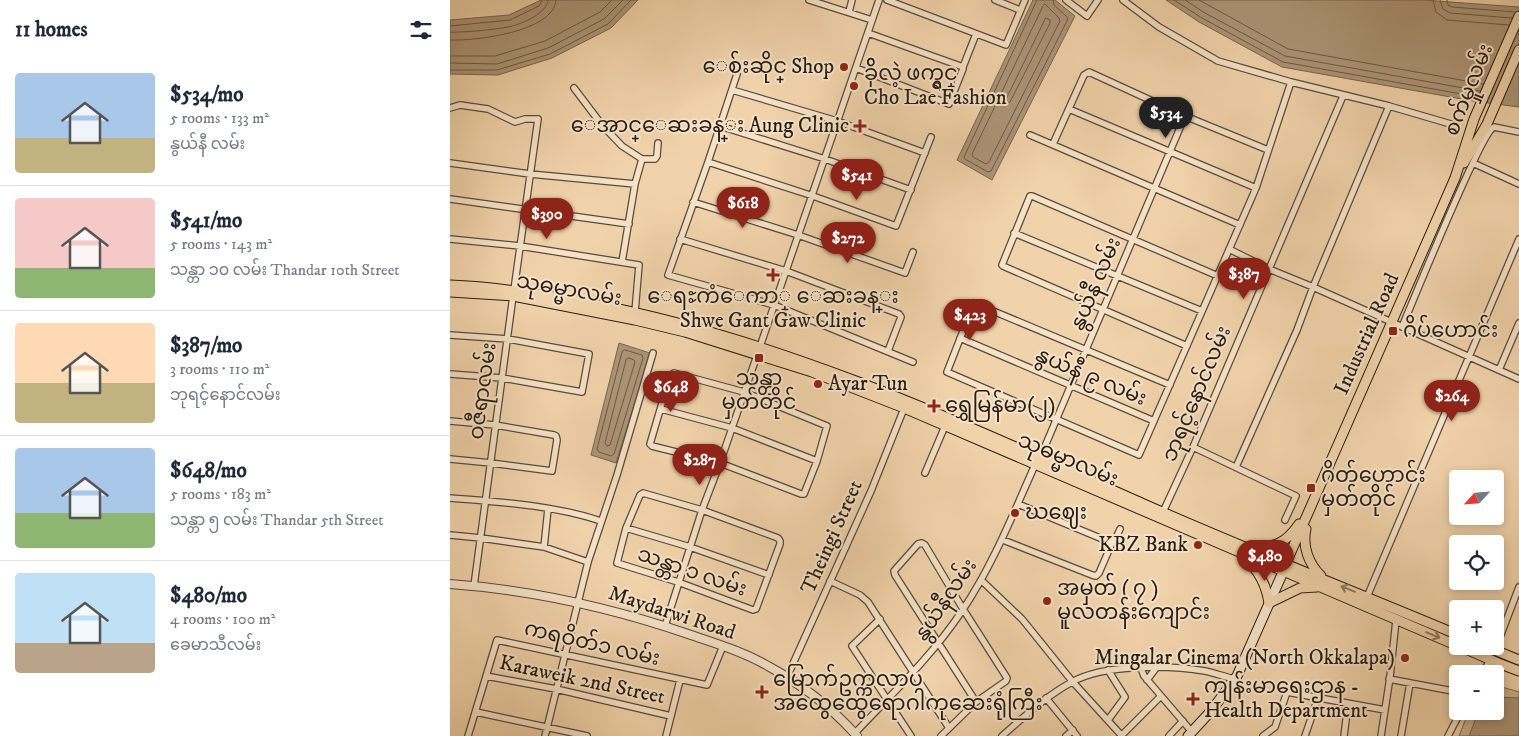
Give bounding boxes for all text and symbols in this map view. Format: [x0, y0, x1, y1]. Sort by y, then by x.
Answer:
icon: filters [407, 16, 435, 44]
text: 11 homes [15, 17, 88, 43]
street label: စက်မှုလမ်း [1435, 39, 1502, 141]
place label: ေစ်းဆိုင္ Shop [703, 50, 834, 83]
place label: ခ်ိုလဲ့ ဖက္ရွင္ Cho Lae Fashion [864, 57, 1007, 111]
marker: ေစ်းဆိုင္ Shop [838, 61, 850, 73]
marker: ခ်ိုလဲ့ ဖက္ရွင္ Cho Lae Fashion [848, 80, 860, 92]
text: $534/mo [170, 82, 243, 108]
icon: home [55, 93, 115, 153]
pin: $534 [1136, 96, 1196, 139]
text: $534 [1150, 103, 1182, 123]
text: 5 rooms · 133 m² [170, 108, 269, 128]
place label: ေအာင္ေဆးခန္း Aung Clinic [571, 113, 849, 142]
marker: ေအာင္ေဆးခန္း Aung Clinic [853, 119, 867, 133]
text: နွယ်နီ လမ်း [170, 134, 245, 154]
pin: $541 [827, 158, 887, 201]
text: $541 [842, 165, 872, 185]
pin: $618 [713, 186, 773, 229]
text: $618 [728, 193, 758, 213]
pin: $390 [517, 198, 577, 240]
text: $390 [531, 204, 563, 224]
text: $541/mo [170, 208, 242, 234]
icon: home [55, 218, 115, 278]
pin: $272 [818, 222, 878, 264]
text: $272 [832, 228, 864, 248]
street label: နွယ်နီ လမ်း [1061, 232, 1130, 336]
text: 5 rooms · 143 m² [170, 234, 272, 254]
pin: $387 [1214, 258, 1274, 300]
text: သန္တာ ၁၀ လမ်း Thandar 10th Street [170, 260, 399, 280]
street label: သုဓမ္မာလမ်း [514, 264, 624, 316]
text: $387 [1228, 264, 1260, 284]
marker: ေရႊကံေကာ္ ေဆးခန္း Shwe Gant Gaw Clinic [766, 268, 780, 282]
street label: Industrial Road [1329, 269, 1406, 399]
place label: ေရႊကံေကာ္ ေဆးခန္း Shwe Gant Gaw Clinic [647, 284, 899, 334]
pin: $423 [940, 298, 1000, 341]
text: $423 [954, 305, 986, 325]
place label: ဂိပ်ဟောင်း [1403, 314, 1498, 344]
street label: ဘုရင့်နောင်လမ်း [1153, 321, 1240, 467]
marker: ဂိပ်ဟောင်း [1387, 325, 1399, 337]
text: $387/mo [170, 333, 242, 359]
street label: နွယ်နီ ၉ လမ်း [1030, 338, 1152, 415]
street label: ဝဇီရာလမ်း [459, 340, 506, 442]
icon: home [55, 343, 115, 403]
marker: သန္တာ မှတ်တိုင် [753, 352, 765, 364]
text: 3 rooms · 110 m² [170, 359, 269, 379]
place label: သန္တာ မှတ်တိုင် [721, 366, 797, 419]
pin: $648 [641, 370, 701, 413]
place label: Ayar Tun [828, 371, 908, 397]
text: $648 [654, 377, 688, 397]
marker: Ayar Tun [812, 378, 824, 390]
pin: $264 [1422, 380, 1482, 422]
text: ဘုရင့်နောင်လမ်း [170, 385, 280, 405]
text: $264 [1435, 386, 1469, 406]
place label: ရွှေမြန်မာ(၂) [945, 389, 1055, 422]
marker: ရွှေမြန်မာ(၂) [927, 399, 941, 413]
street label: သုဓမ္မာလမ်း [1012, 424, 1124, 496]
pin: $287 [670, 444, 730, 486]
text: $287 [683, 450, 717, 470]
text: $648/mo [170, 458, 247, 484]
place label: ဂိတ်ဟောင်း မှတ်တိုင် [1321, 459, 1426, 516]
icon: home [55, 468, 115, 528]
north arrow [1449, 470, 1504, 525]
map controls [1449, 470, 1504, 720]
street label: Theingi Street [795, 476, 869, 598]
marker: ဂိတ်ဟောင်း မှတ်တိုင် [1305, 482, 1317, 494]
text: 5 rooms · 183 m² [170, 484, 271, 504]
place label: ဃဈေး [1025, 500, 1087, 529]
marker: ဃဈေး [1009, 507, 1021, 519]
text: သန္တာ ၅ လမ်း Thandar 5th Street [170, 510, 383, 530]
place label: KBZ Bank [1098, 532, 1189, 558]
button: locate [1449, 535, 1504, 590]
street label: သန္တာ ၁ လမ်း [633, 537, 751, 606]
marker: KBZ Bank [1192, 539, 1204, 551]
pin: $480 [1235, 540, 1295, 582]
text: $480 [1248, 546, 1282, 566]
street label: နွယ်နီလမ်း [906, 552, 986, 648]
place label: အမှတ် ( ၇ ) မူလတန်းကျောင်း [1057, 572, 1210, 630]
street label: Maydarwi Road [605, 580, 739, 646]
text: $480/mo [170, 583, 247, 609]
one-way arrow [1341, 584, 1356, 594]
icon: home [55, 593, 115, 653]
marker: အမှတ် ( ၇ ) မူလတန်းကျောင်း [1041, 595, 1053, 607]
button: + [1449, 600, 1504, 655]
text: 4 rooms · 100 m² [170, 609, 275, 629]
street label: ကရဝိတ်၁ လမ်း [521, 612, 663, 675]
one-way arrow [1425, 631, 1440, 640]
text: ခေမာသီလမ်း [170, 635, 261, 655]
place label: Mingalar Cinema (North Okkalapa) [1094, 645, 1395, 671]
street label: Karaweik 2nd Street [497, 650, 667, 710]
marker: Mingalar Cinema (North Okkalapa) [1399, 652, 1411, 664]
place label: မြောက်ဥက္ကလာပ အထွေထွေရောဂါကုဆေးရုံကြီး [773, 663, 1043, 720]
button: − [1449, 665, 1504, 720]
place label: ကျန်းမာရေးဌာန - Health Department [1204, 670, 1368, 724]
marker: မြောက်ဥက္ကလာပ အထွေထွေရောဂါကုဆေးရုံကြီး [755, 685, 769, 699]
marker: ကျန်းမာရေးဌာန - Health Department [1186, 692, 1200, 706]

